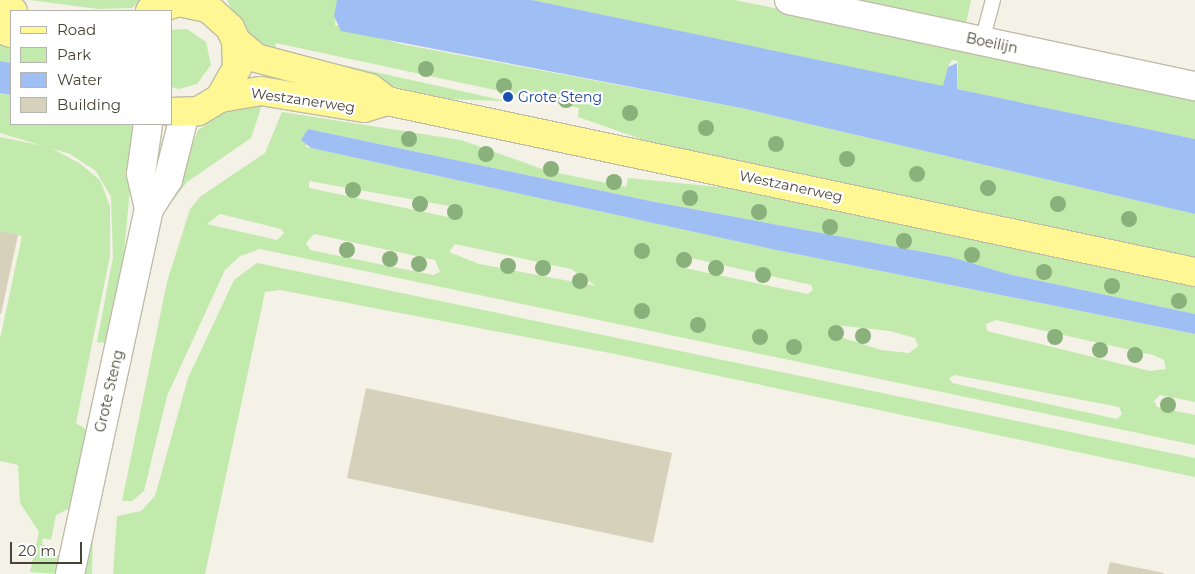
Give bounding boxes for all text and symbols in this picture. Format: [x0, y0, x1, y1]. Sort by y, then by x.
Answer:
legend [10, 10, 172, 125]
text: Road [57, 20, 96, 39]
street label: Boeilijn [965, 29, 1019, 57]
text: Park [57, 45, 91, 64]
text: Water [57, 70, 103, 89]
street label: Westzanerweg [250, 84, 356, 116]
place label: Grote Steng [518, 89, 602, 105]
marker: Grote Steng [502, 91, 514, 103]
text: Building [57, 95, 121, 114]
street label: Westzanerweg [738, 167, 844, 205]
street label: Grote Steng [91, 348, 127, 434]
scale bar [12, 532, 85, 564]
text: 20 m [18, 541, 56, 560]

